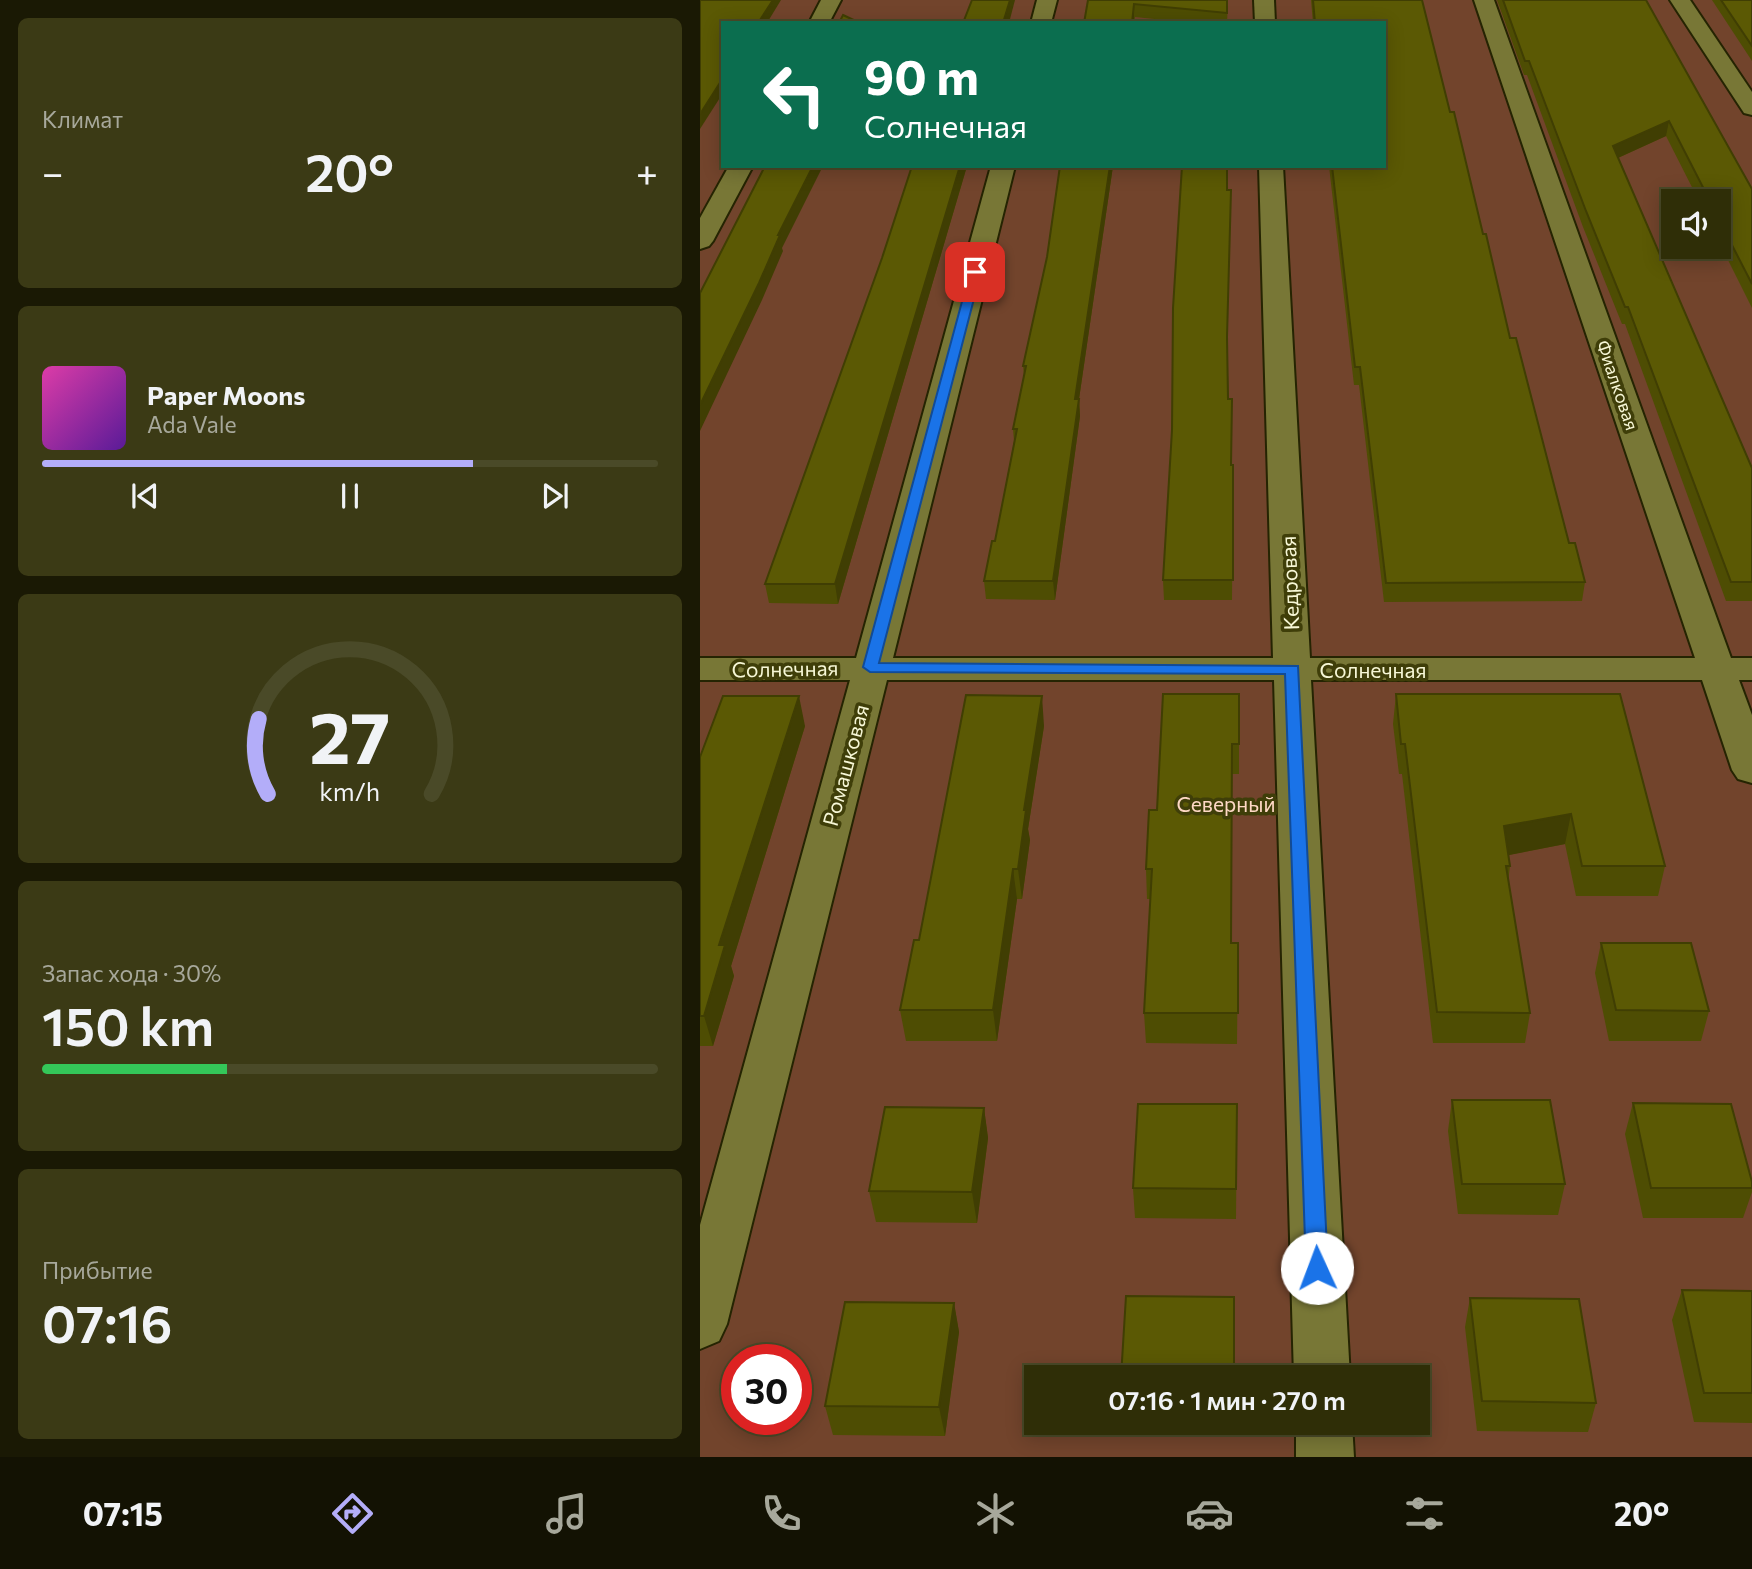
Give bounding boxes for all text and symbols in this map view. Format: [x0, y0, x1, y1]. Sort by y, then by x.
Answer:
text: 90 m [864, 45, 979, 105]
icon: left [749, 49, 840, 140]
text: Климат [42, 105, 123, 133]
text: Солнечная [864, 105, 1027, 145]
text: 20° [305, 139, 394, 203]
text: − [42, 148, 64, 195]
text: + [636, 148, 658, 195]
map controls [1661, 189, 1731, 259]
button: sound [1661, 189, 1731, 259]
pin [945, 242, 1005, 302]
icon: arrive [956, 253, 994, 291]
street label: Фиалковая [1592, 337, 1644, 433]
text: Paper Moons [147, 379, 305, 410]
text: Ada Vale [147, 410, 237, 438]
icon: previous [126, 477, 164, 515]
icon: pause [331, 477, 369, 515]
icon: next [536, 477, 574, 515]
street label: Кедровая [1275, 535, 1303, 631]
street label: Солнечная [731, 655, 839, 681]
street label: Солнечная [1320, 657, 1426, 682]
text: 27 [310, 691, 390, 780]
street label: Ромашковая [817, 701, 873, 829]
text: km/h [320, 776, 380, 806]
park label: Северный [1176, 791, 1276, 816]
text: Запас хода · 30% [42, 959, 221, 987]
text: 150 km [42, 993, 214, 1057]
position arrow [1280, 1231, 1354, 1305]
text: Прибытие [42, 1256, 153, 1284]
text: 07:16 [42, 1290, 172, 1354]
speed limit sign: 30 [721, 1344, 812, 1435]
text: 07:16 · 1 мин · 270 m [1108, 1384, 1346, 1415]
icon: directions [328, 1489, 377, 1538]
icon: music [542, 1489, 591, 1538]
icon: phone [757, 1489, 806, 1538]
icon: climate [971, 1489, 1020, 1538]
icon: car [1185, 1489, 1234, 1538]
icon: filters [1400, 1489, 1449, 1538]
text: 07:15 [83, 1493, 163, 1533]
text: 20° [1614, 1493, 1669, 1533]

